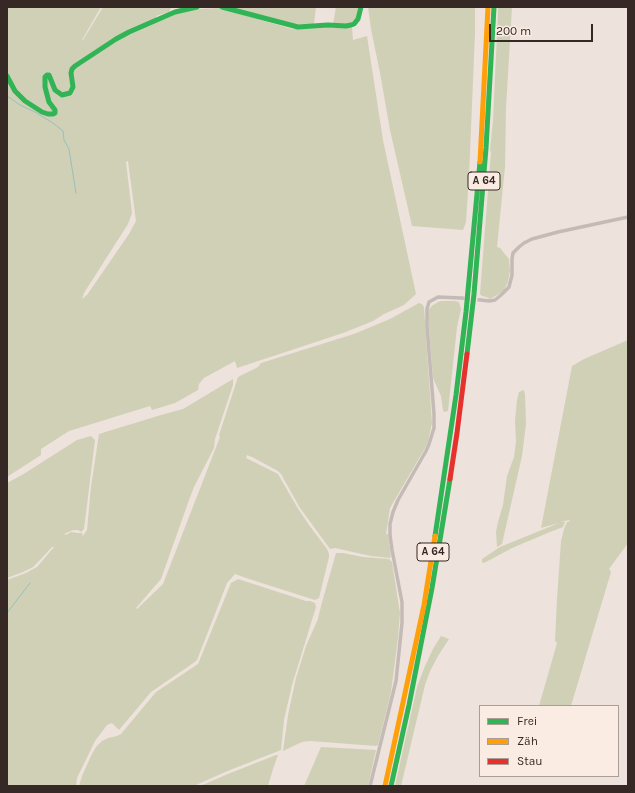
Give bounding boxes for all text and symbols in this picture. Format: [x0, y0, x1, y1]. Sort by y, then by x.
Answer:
scale bar [491, 16, 595, 42]
text: 200 m [496, 24, 531, 38]
road number: A 64 [468, 172, 500, 190]
road number: A 64 [417, 543, 449, 561]
legend [479, 705, 619, 777]
text: Frei [517, 714, 537, 728]
text: Zäh [517, 734, 538, 748]
text: Stau [517, 754, 543, 768]

